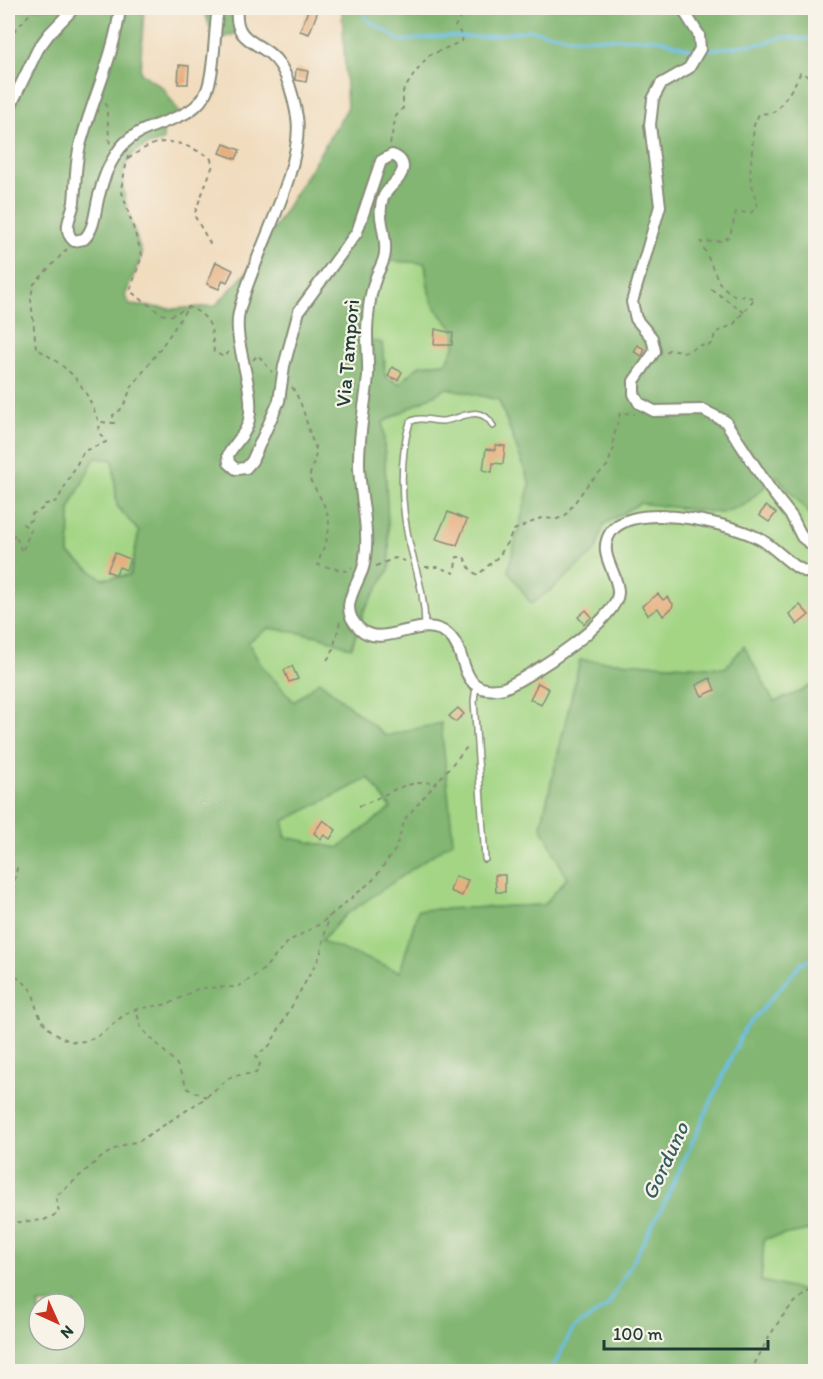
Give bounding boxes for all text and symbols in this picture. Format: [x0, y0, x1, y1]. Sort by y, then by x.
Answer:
street label: Via Tamporì [330, 298, 364, 408]
water label: Gorduno [635, 1117, 695, 1204]
north arrow [27, 1292, 87, 1352]
scale bar [604, 1313, 768, 1351]
text: N [57, 1322, 78, 1343]
text: 100 m [613, 1323, 663, 1345]

